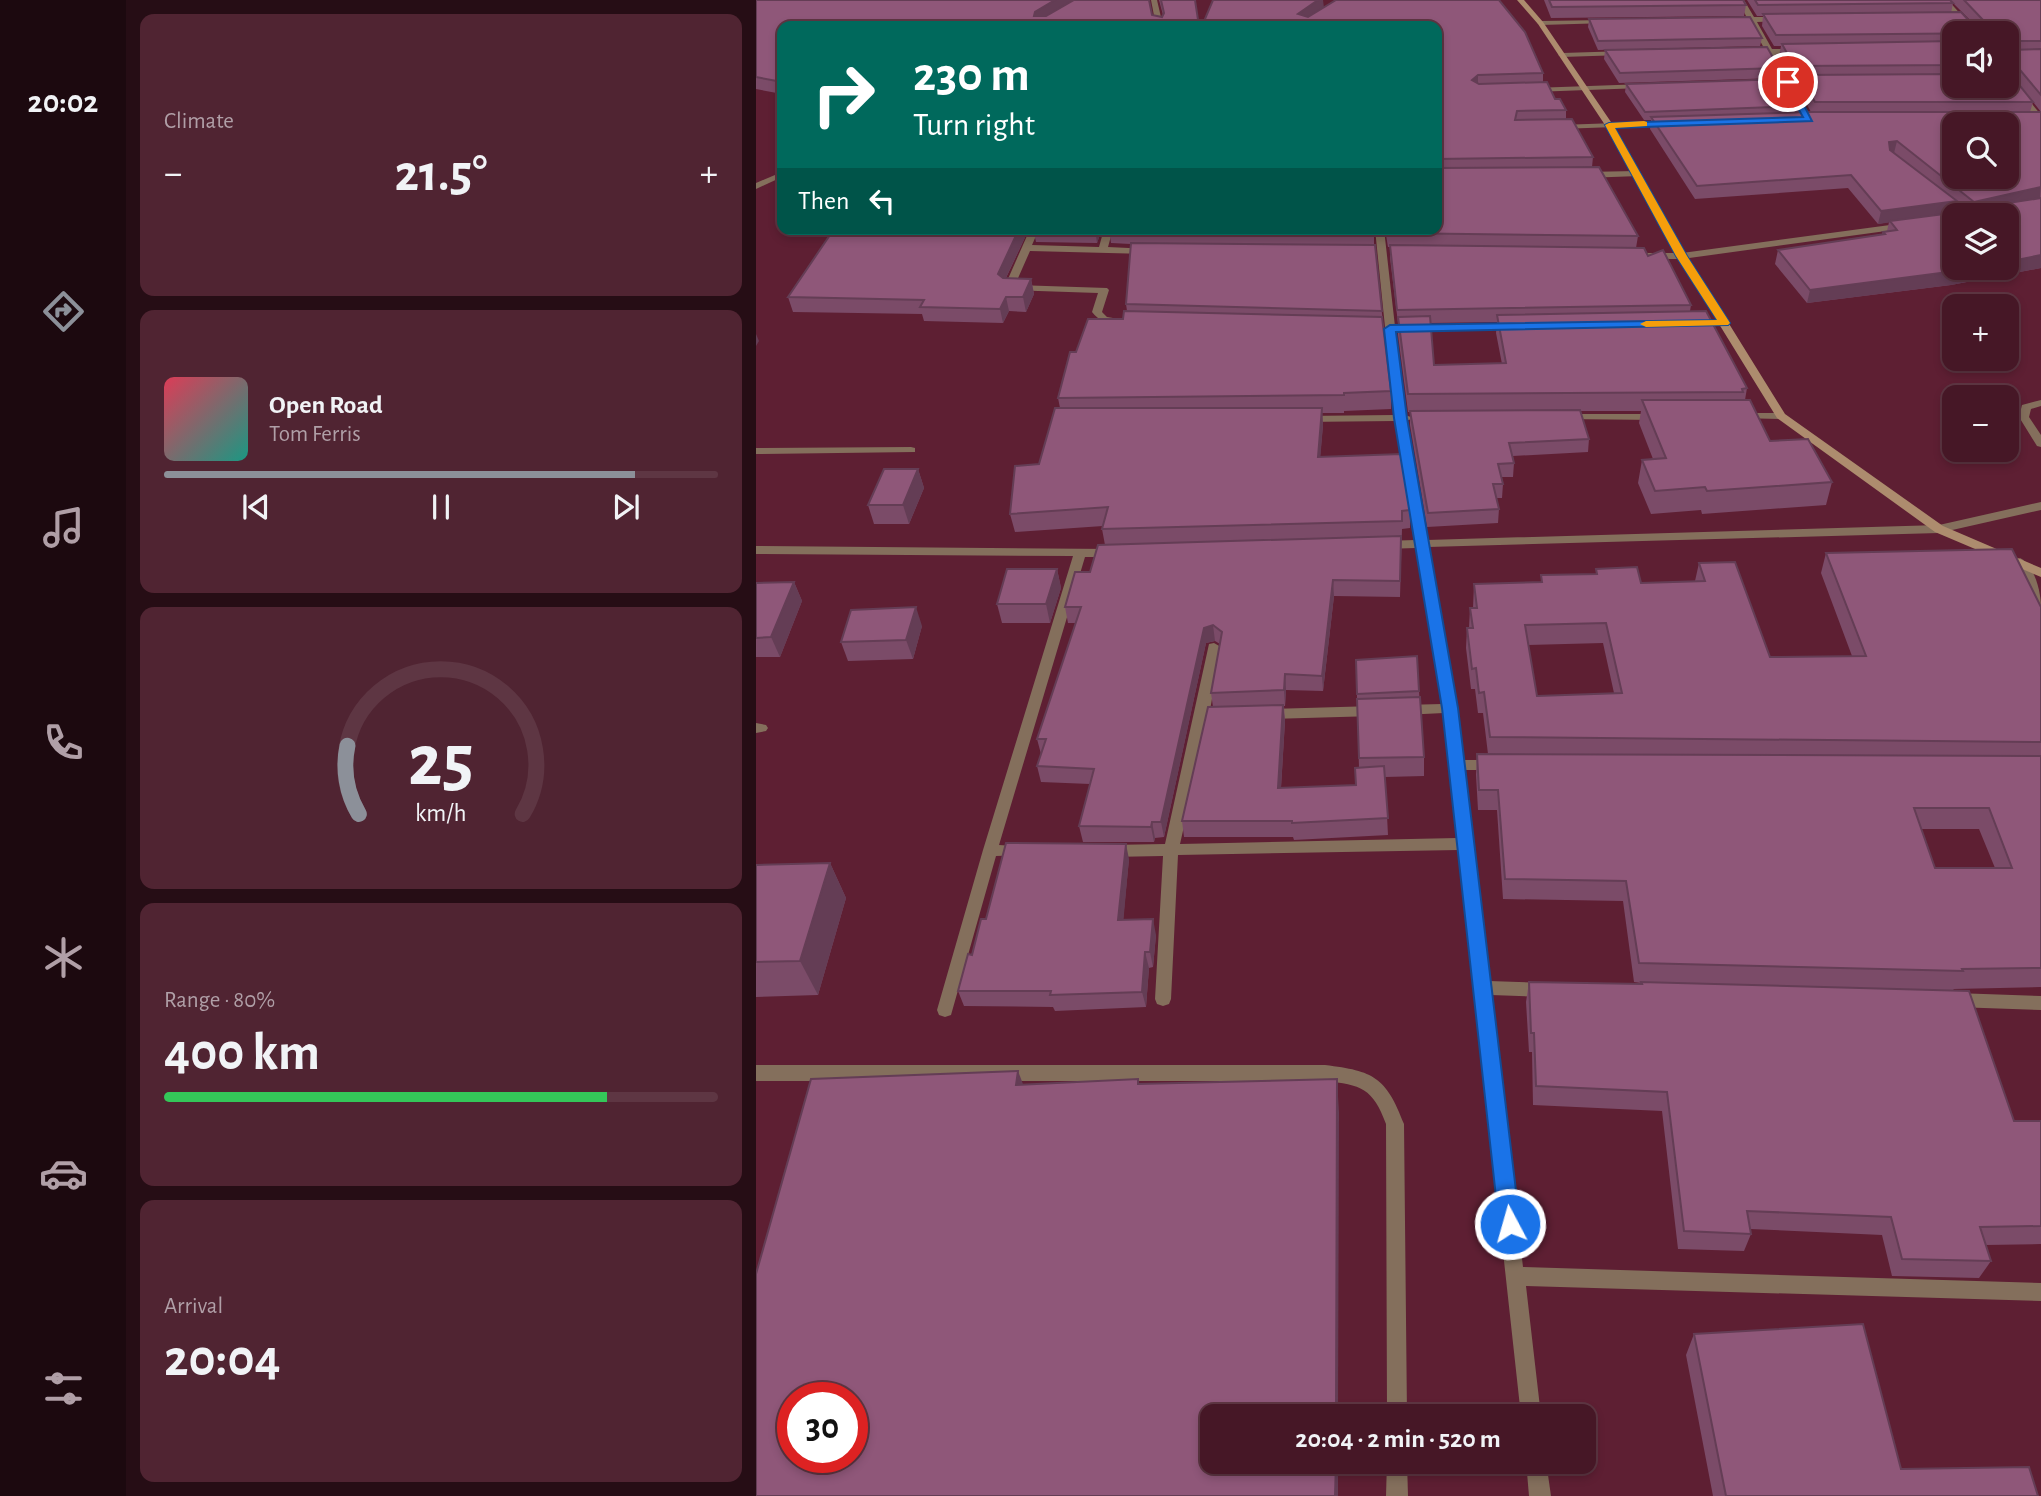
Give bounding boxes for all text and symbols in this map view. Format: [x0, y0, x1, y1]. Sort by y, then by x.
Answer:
map controls [1942, 21, 2019, 462]
button: sound [1942, 21, 2019, 98]
icon: right [798, 49, 889, 140]
text: 230 m [913, 51, 1030, 100]
pin [1758, 52, 1818, 112]
icon: arrive [1769, 63, 1807, 101]
text: 20:02 [28, 86, 98, 118]
text: Turn right [913, 109, 1035, 141]
text: Climate [164, 110, 234, 133]
button: search [1942, 112, 2019, 189]
text: 21.5° [395, 148, 487, 200]
text: − [164, 155, 182, 193]
text: + [700, 155, 718, 193]
icon: left [863, 182, 901, 220]
text: Then [798, 188, 849, 214]
button: layers [1942, 203, 2019, 280]
icon: directions [39, 287, 88, 336]
button: + [1942, 294, 2019, 371]
button: − [1942, 385, 2019, 462]
text: Open Road [269, 392, 383, 418]
text: Tom Ferris [269, 423, 361, 446]
icon: previous [237, 488, 275, 526]
icon: pause [422, 488, 460, 526]
icon: next [607, 488, 645, 526]
icon: music [39, 503, 88, 552]
icon: phone [39, 718, 88, 767]
text: 25 [408, 726, 474, 799]
text: km/h [415, 801, 467, 826]
icon: climate [39, 933, 88, 982]
text: Range · 80% [164, 989, 275, 1012]
text: 400 km [164, 1027, 320, 1079]
icon: car [39, 1149, 88, 1198]
position arrow [1473, 1187, 1547, 1261]
text: Arrival [164, 1295, 223, 1318]
text: 20:04 [164, 1333, 281, 1385]
icon: filters [39, 1364, 88, 1413]
speed limit sign: 30 [777, 1382, 868, 1473]
text: 20:04 · 2 min · 520 m [1295, 1426, 1501, 1452]

